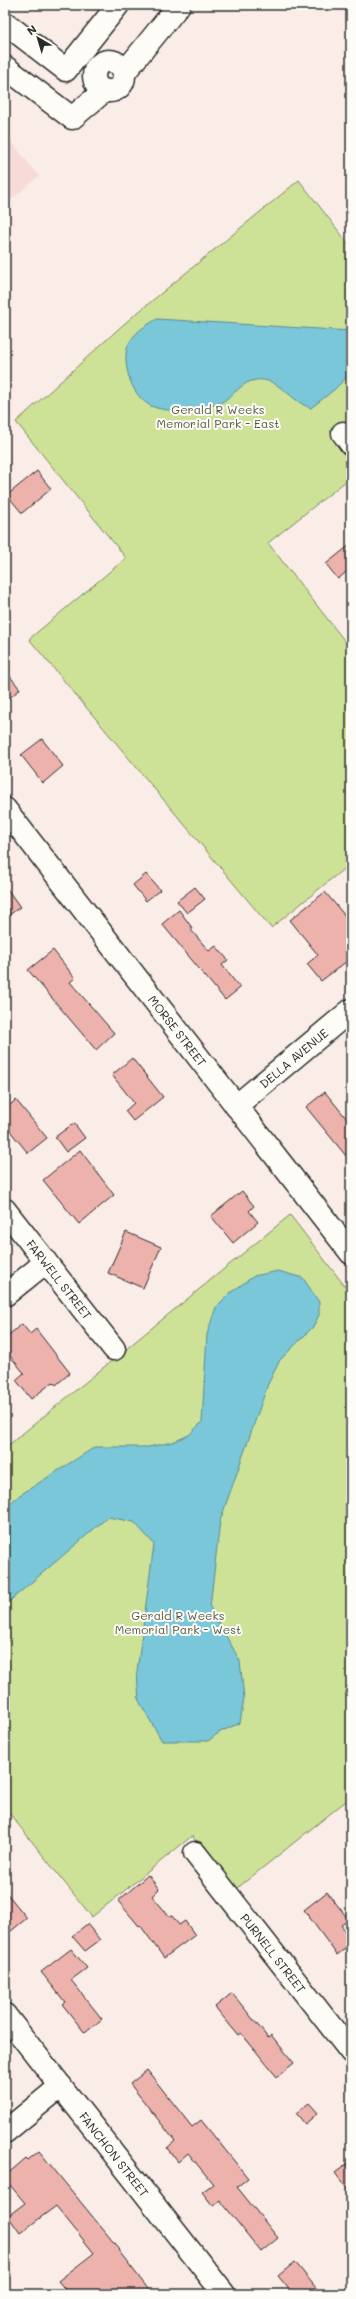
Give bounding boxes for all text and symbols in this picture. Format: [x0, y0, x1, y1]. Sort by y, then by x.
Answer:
north arrow [18, 18, 58, 58]
text: N [24, 21, 39, 38]
park label: Gerald R Weeks Memorial Park - East [156, 401, 280, 431]
street label: MORSE STREET [145, 992, 211, 1070]
street label: DELLA AVENUE [256, 1025, 331, 1091]
street label: FARWELL STREET [23, 1236, 96, 1323]
park label: Gerald R Weeks Memorial Park - West [115, 1607, 241, 1637]
street label: PURNELL STREET [237, 1910, 310, 1996]
street label: FANCHON STREET [76, 2109, 153, 2200]

